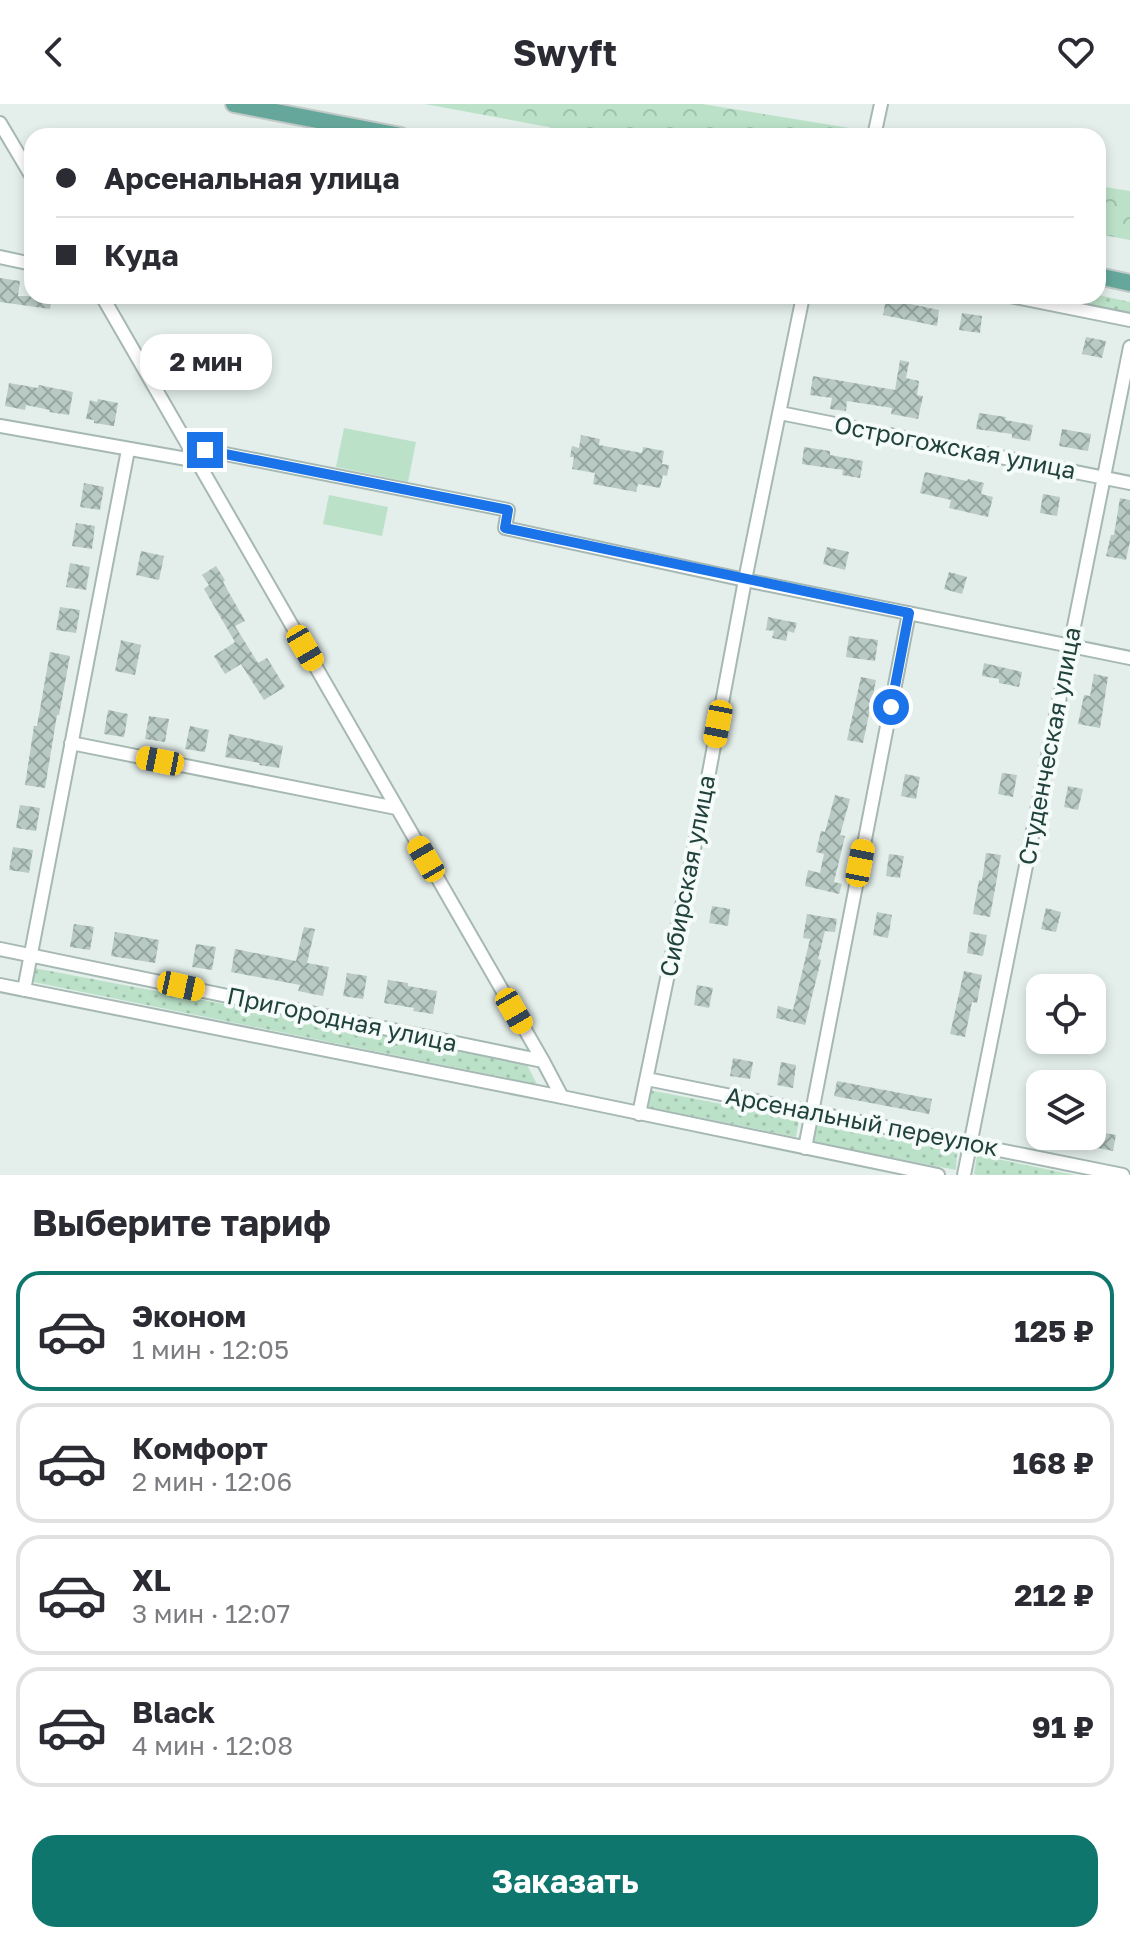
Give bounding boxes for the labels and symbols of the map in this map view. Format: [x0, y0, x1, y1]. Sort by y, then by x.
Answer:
callout: 2 мин [139, 334, 271, 390]
street label: Острогожская улица [832, 409, 1079, 484]
route end [187, 432, 223, 468]
car [283, 621, 327, 675]
street label: Студенческая улица [1011, 624, 1086, 867]
route start [873, 689, 909, 725]
car [702, 698, 734, 750]
car [134, 745, 186, 777]
street label: Сибирская улица [653, 772, 720, 979]
car [404, 832, 448, 886]
car [844, 837, 876, 889]
car [155, 969, 207, 1003]
street label: Пригородная улица [225, 980, 460, 1057]
car [492, 984, 536, 1038]
street label: Арсенальный переулок [723, 1080, 1001, 1161]

